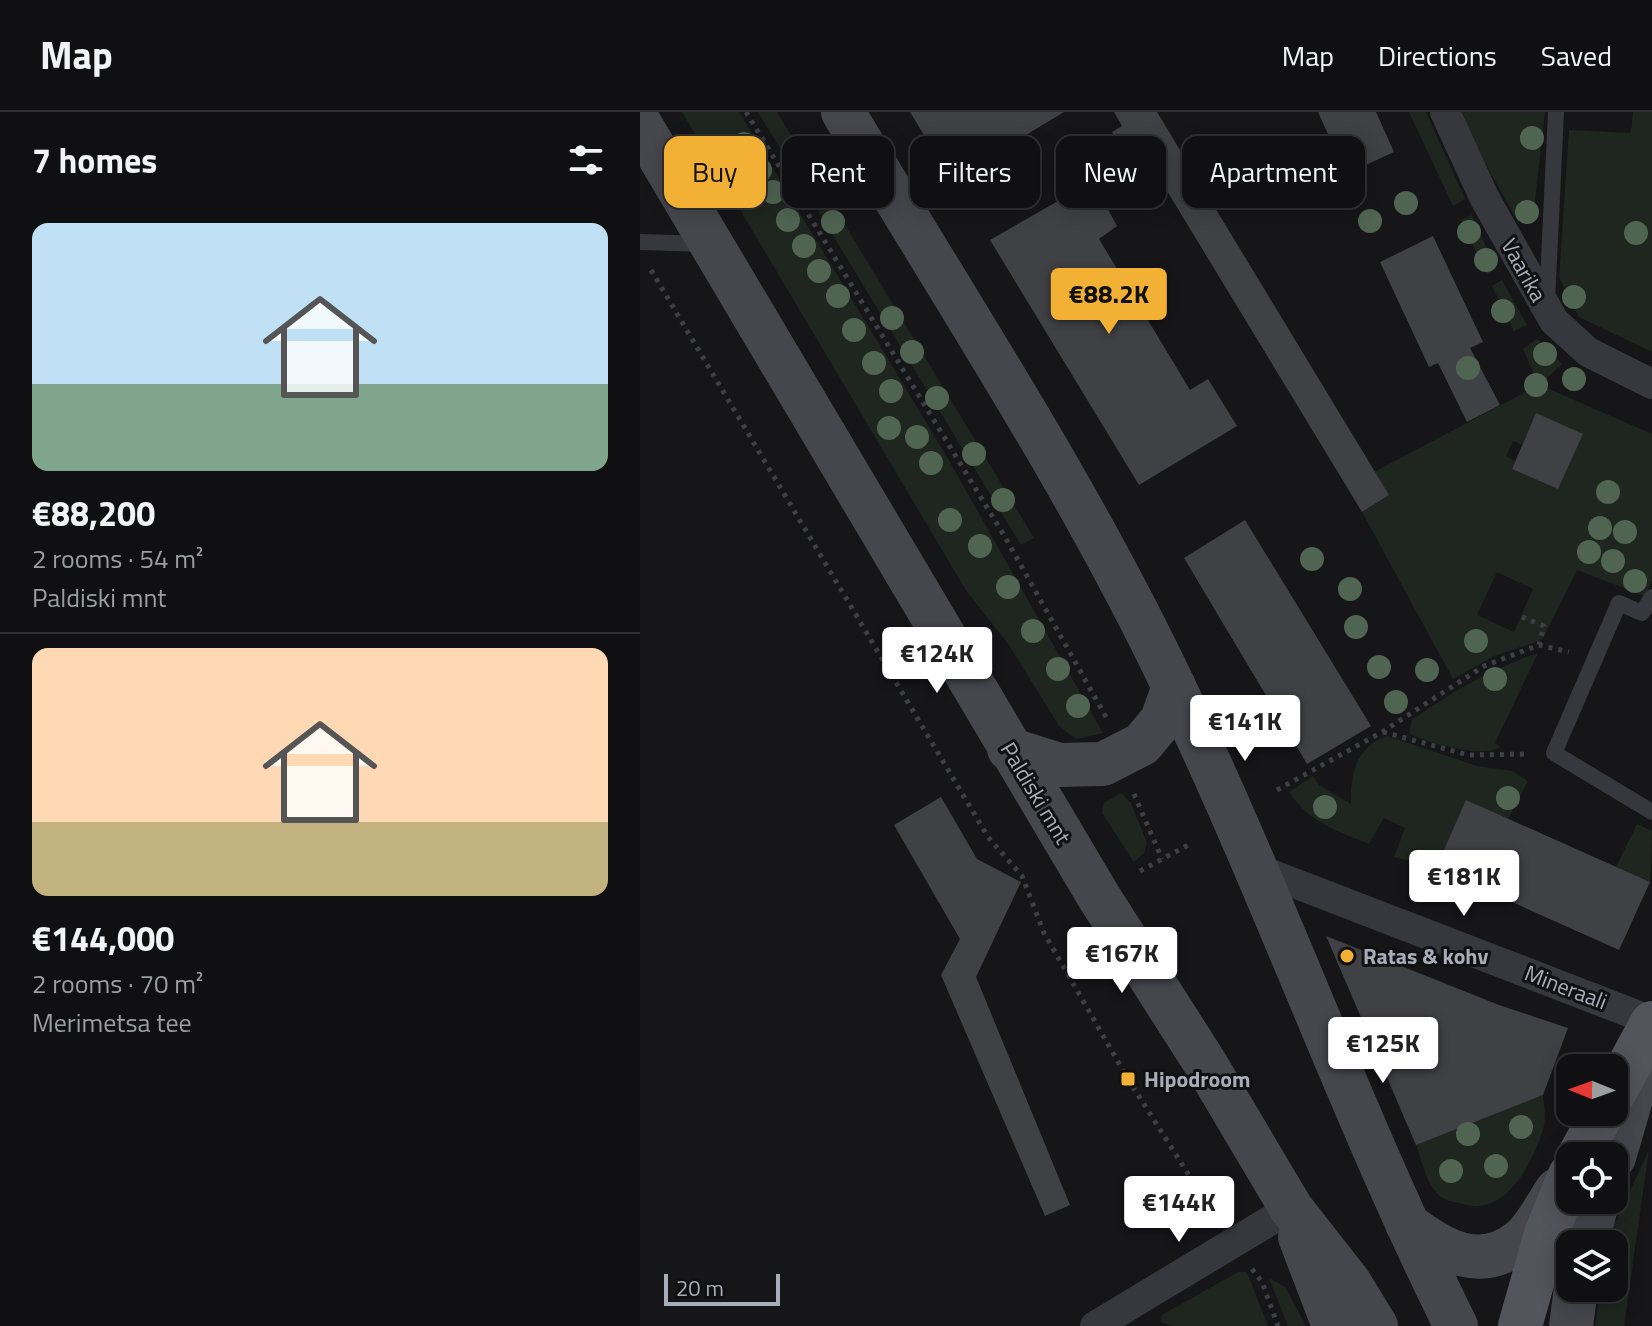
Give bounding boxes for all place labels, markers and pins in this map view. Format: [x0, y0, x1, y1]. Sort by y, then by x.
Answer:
pin: €88.2K [1044, 268, 1174, 336]
pin: €124K [881, 627, 993, 695]
pin: €141K [1189, 695, 1301, 763]
pin: €181K [1408, 850, 1520, 918]
pin: €167K [1066, 927, 1178, 995]
place label: Ratas & kohv [1363, 939, 1488, 973]
marker: Ratas & kohv [1338, 947, 1356, 965]
pin: €125K [1327, 1017, 1439, 1085]
place label: Hipodroom [1144, 1062, 1250, 1096]
marker: Hipodroom [1119, 1070, 1137, 1088]
pin: €144K [1123, 1176, 1235, 1244]

